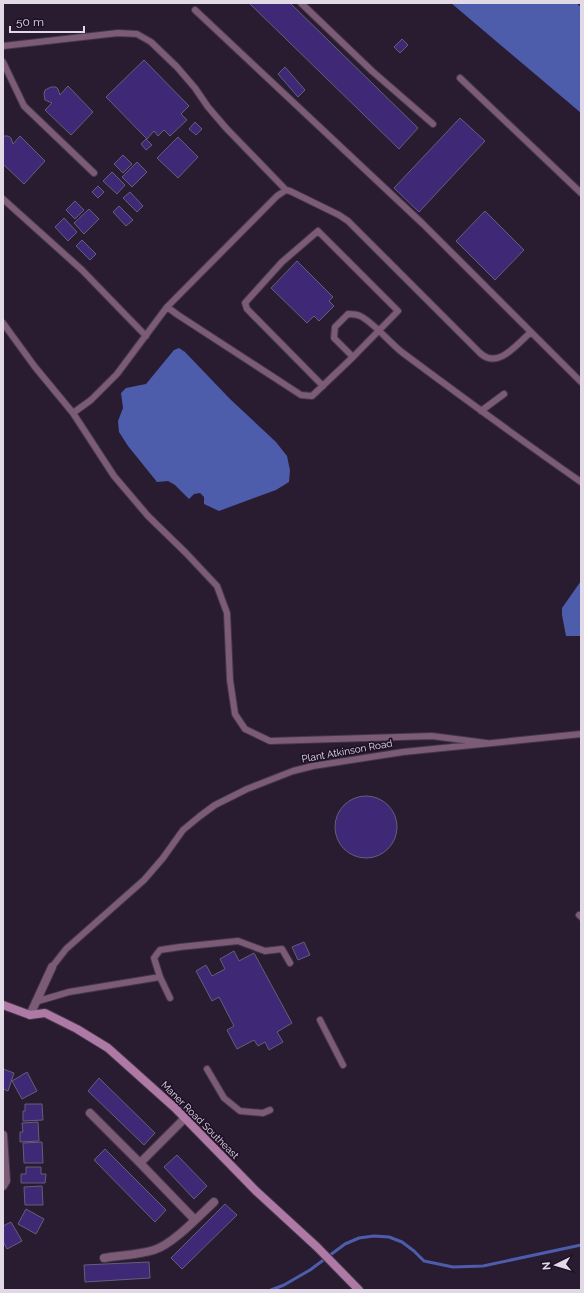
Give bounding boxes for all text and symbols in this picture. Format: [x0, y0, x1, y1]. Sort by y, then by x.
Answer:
scale bar [10, 8, 84, 34]
text: 50 m [16, 15, 44, 29]
street label: Plant Atkinson Road [301, 738, 393, 764]
street label: Maner Road Southeast [159, 1079, 241, 1161]
north arrow [536, 1245, 576, 1285]
text: N [540, 1261, 553, 1271]

